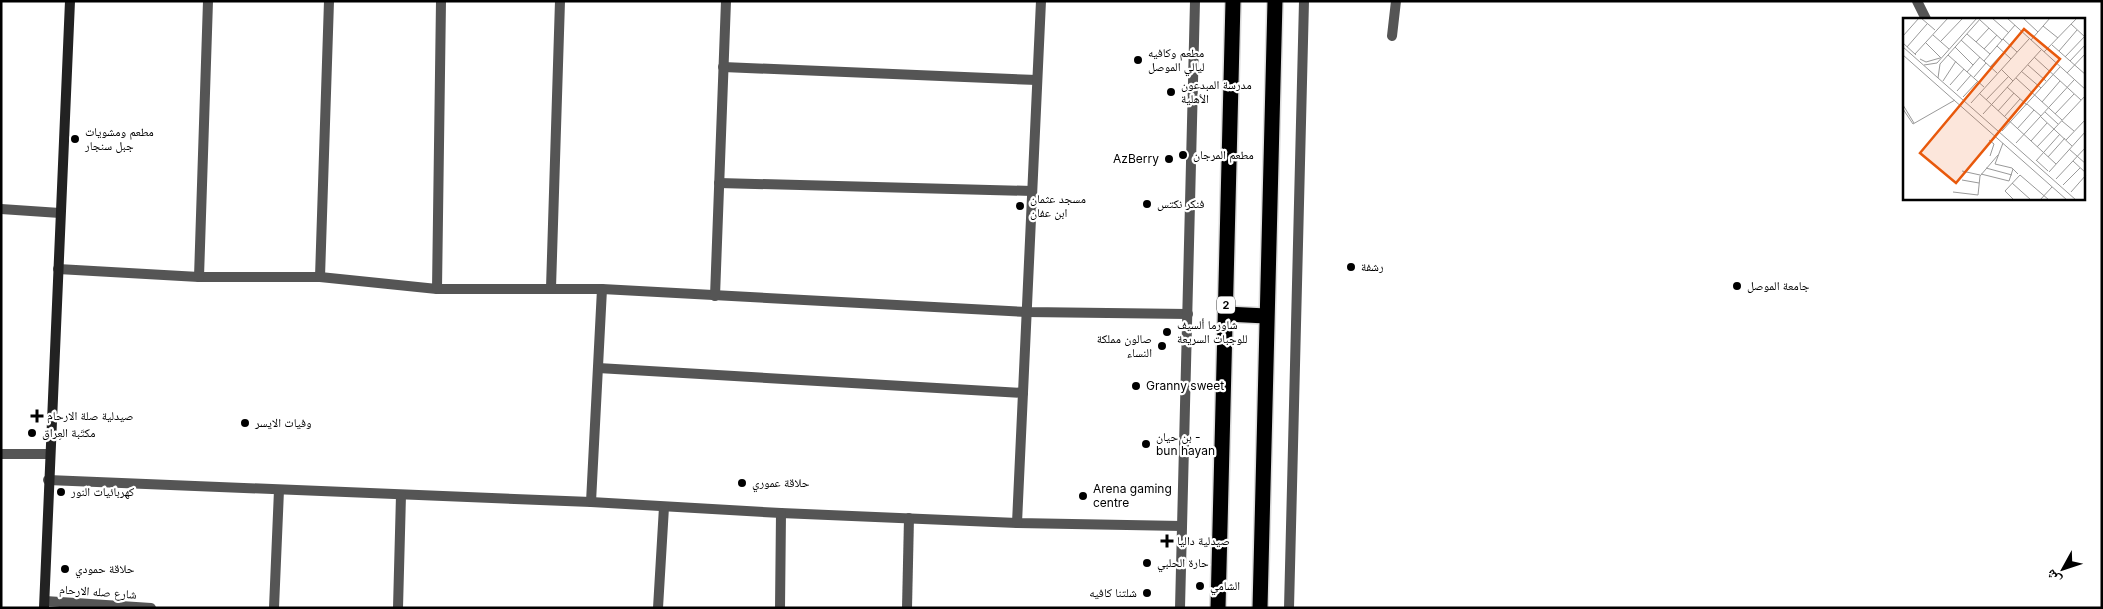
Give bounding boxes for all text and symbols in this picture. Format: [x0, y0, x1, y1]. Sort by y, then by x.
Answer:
inset map [1903, 18, 2086, 200]
place label: مطعم وكافيه ليالي الموصل [1148, 45, 1205, 77]
marker: مطعم وكافيه ليالي الموصل [1132, 54, 1144, 66]
place label: مدرسة المبدعون الأهلية [1181, 77, 1252, 106]
marker: مدرسة المبدعون الأهلية [1165, 86, 1177, 98]
place label: مطعم ومشويات جبل سنجار [84, 124, 154, 153]
marker: مطعم ومشويات جبل سنجار [69, 133, 81, 145]
place label: مطعم المرجان [1193, 147, 1254, 163]
marker: مطعم المرجان [1177, 149, 1189, 161]
place label: AzBerry [1113, 151, 1159, 166]
marker: AzBerry [1163, 153, 1175, 165]
place label: مسجد عثمان ابن عفان [1030, 191, 1086, 220]
place label: فنكر نكتس [1157, 196, 1205, 211]
marker: فنكر نكتس [1141, 198, 1153, 210]
marker: مسجد عثمان ابن عفان [1014, 200, 1026, 212]
place label: رشفة [1361, 259, 1384, 274]
marker: رشفة [1345, 261, 1357, 273]
place label: جامعة الموصل [1747, 278, 1810, 293]
marker: جامعة الموصل [1731, 280, 1743, 292]
road number: 2 [1217, 296, 1235, 314]
place label: شاورما ألسيف للوجبات السريعة [1177, 317, 1248, 346]
marker: شاورما ألسيف للوجبات السريعة [1161, 326, 1173, 338]
place label: صالون مملكة النساء [1097, 331, 1152, 360]
marker: صالون مملكة النساء [1156, 340, 1168, 352]
place label: Granny sweet [1146, 378, 1224, 393]
marker: Granny sweet [1130, 380, 1142, 392]
place label: صيدلية صلة الارحام [47, 408, 134, 424]
marker: صيدلية صلة الارحام [31, 410, 43, 422]
place label: وفيات الايسر [254, 415, 312, 430]
marker: وفيات الايسر [239, 417, 251, 429]
place label: مكتَبة العِراق [42, 425, 95, 440]
marker: مكتَبة العِراق [26, 427, 38, 439]
place label: بن حيان - bun hayan [1156, 429, 1215, 458]
marker: بن حيان - bun hayan [1140, 438, 1152, 450]
place label: حلاقة عموري [752, 475, 810, 493]
marker: حلاقة عموري [736, 477, 748, 489]
place label: Arena gaming centre [1093, 481, 1172, 510]
place label: كهربائيات النور [70, 484, 134, 499]
marker: كهربائيات النور [55, 486, 67, 498]
marker: Arena gaming centre [1077, 490, 1089, 502]
place label: صيدلية داليا [1177, 533, 1230, 548]
marker: صيدلية داليا [1161, 535, 1173, 547]
north arrow [2038, 544, 2088, 594]
place label: حارة الحلبي [1157, 555, 1209, 573]
marker: حارة الحلبي [1141, 557, 1153, 569]
place label: حلاقة حمودي [75, 561, 135, 579]
marker: حلاقة حمودي [59, 563, 71, 575]
text: ش [2041, 566, 2065, 589]
place label: الشامي [1210, 578, 1240, 596]
marker: الشامي [1194, 580, 1206, 592]
street label: شارع صله الارحام [59, 581, 137, 603]
place label: شلتنا كافيه [1089, 585, 1137, 600]
marker: شلتنا كافيه [1141, 587, 1153, 599]

